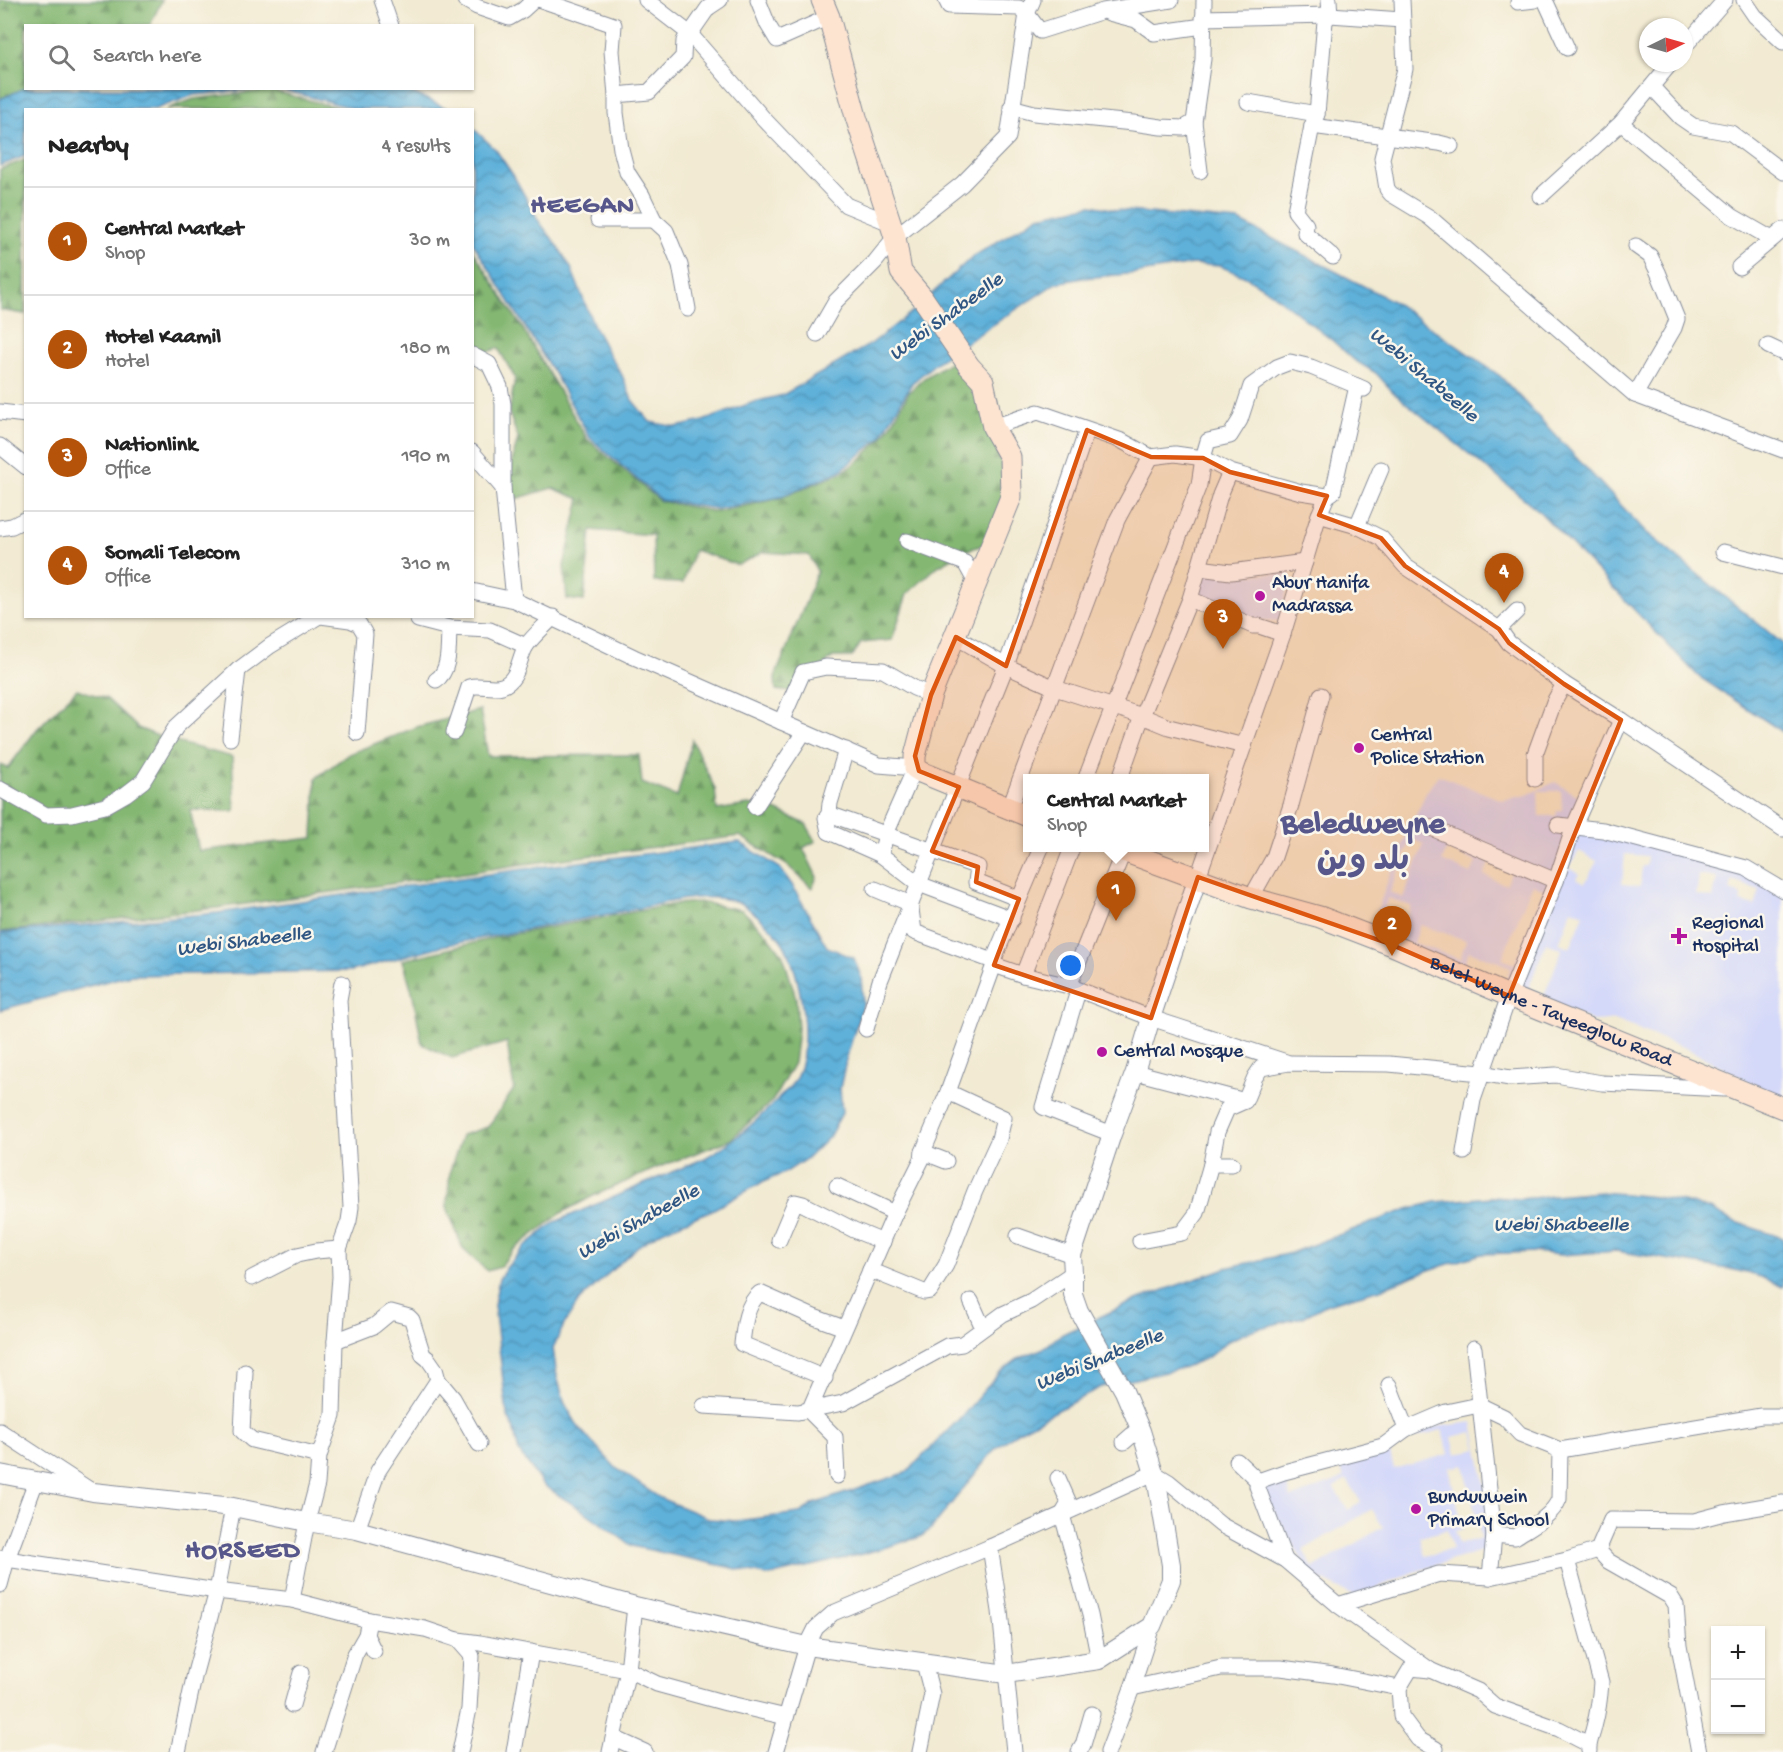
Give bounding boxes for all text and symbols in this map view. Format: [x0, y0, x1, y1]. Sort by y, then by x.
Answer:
north arrow [1639, 18, 1693, 72]
search box [24, 24, 474, 90]
icon: search [45, 41, 78, 74]
text: Search here [93, 44, 201, 70]
text: Nearby [48, 132, 129, 163]
text: 4 results [382, 136, 450, 159]
district label: HEEGAN [531, 192, 635, 223]
text: Central Market [105, 217, 243, 243]
text: 1 [63, 230, 72, 253]
text: 30 m [409, 230, 450, 253]
text: Shop [105, 243, 145, 266]
water label: Webi Shabeelle [885, 268, 1010, 368]
water label: Webi Shabeelle [1363, 323, 1484, 430]
text: Hotel Kaamil [105, 325, 221, 351]
text: 2 [63, 338, 72, 361]
text: 180 m [401, 338, 450, 361]
text: Hotel [105, 351, 150, 374]
text: Nationlink [105, 433, 197, 459]
text: 3 [62, 446, 73, 469]
text: 190 m [402, 446, 450, 469]
text: Office [105, 459, 151, 482]
text: Somali Telecom [105, 541, 240, 567]
text: 4 [63, 554, 72, 577]
text: 310 m [401, 554, 450, 577]
pin: 4 [1484, 554, 1524, 603]
text: Office [105, 567, 151, 590]
place label: Abur Hanifa Madrassa [1272, 573, 1370, 619]
marker: Abur Hanifa Madrassa [1253, 589, 1267, 603]
pin: 3 [1204, 600, 1242, 649]
place label: Central Police Station [1370, 725, 1484, 771]
marker: Central Police Station [1352, 741, 1366, 755]
popup [1023, 774, 1209, 852]
text: Central Market [1047, 789, 1185, 815]
district label: Beledweyne بلد وين [1280, 807, 1446, 882]
text: Shop [1047, 815, 1087, 838]
pin: 1 [1096, 872, 1136, 921]
pin: 2 [1372, 906, 1412, 956]
place label: Regional Hospital [1692, 913, 1764, 959]
water label: Webi Shabeelle [176, 922, 314, 964]
marker: Regional Hospital [1670, 927, 1688, 945]
your location [1056, 951, 1085, 980]
street label: Belet Weyne - Tayeeglow Road [1425, 951, 1677, 1074]
place label: Central Mosque [1114, 1041, 1244, 1064]
marker: Central Mosque [1095, 1045, 1109, 1059]
water label: Webi Shabeelle [574, 1179, 705, 1267]
water label: Webi Shabeelle [1494, 1214, 1630, 1239]
water label: Webi Shabeelle [1033, 1324, 1168, 1398]
place label: Bunduuwein Primary School [1427, 1487, 1549, 1533]
marker: Bunduuwein Primary School [1409, 1502, 1423, 1516]
district label: HORSEED [185, 1537, 301, 1568]
map controls [1711, 1626, 1765, 1734]
button: + [1711, 1626, 1765, 1680]
button: − [1711, 1680, 1765, 1734]

